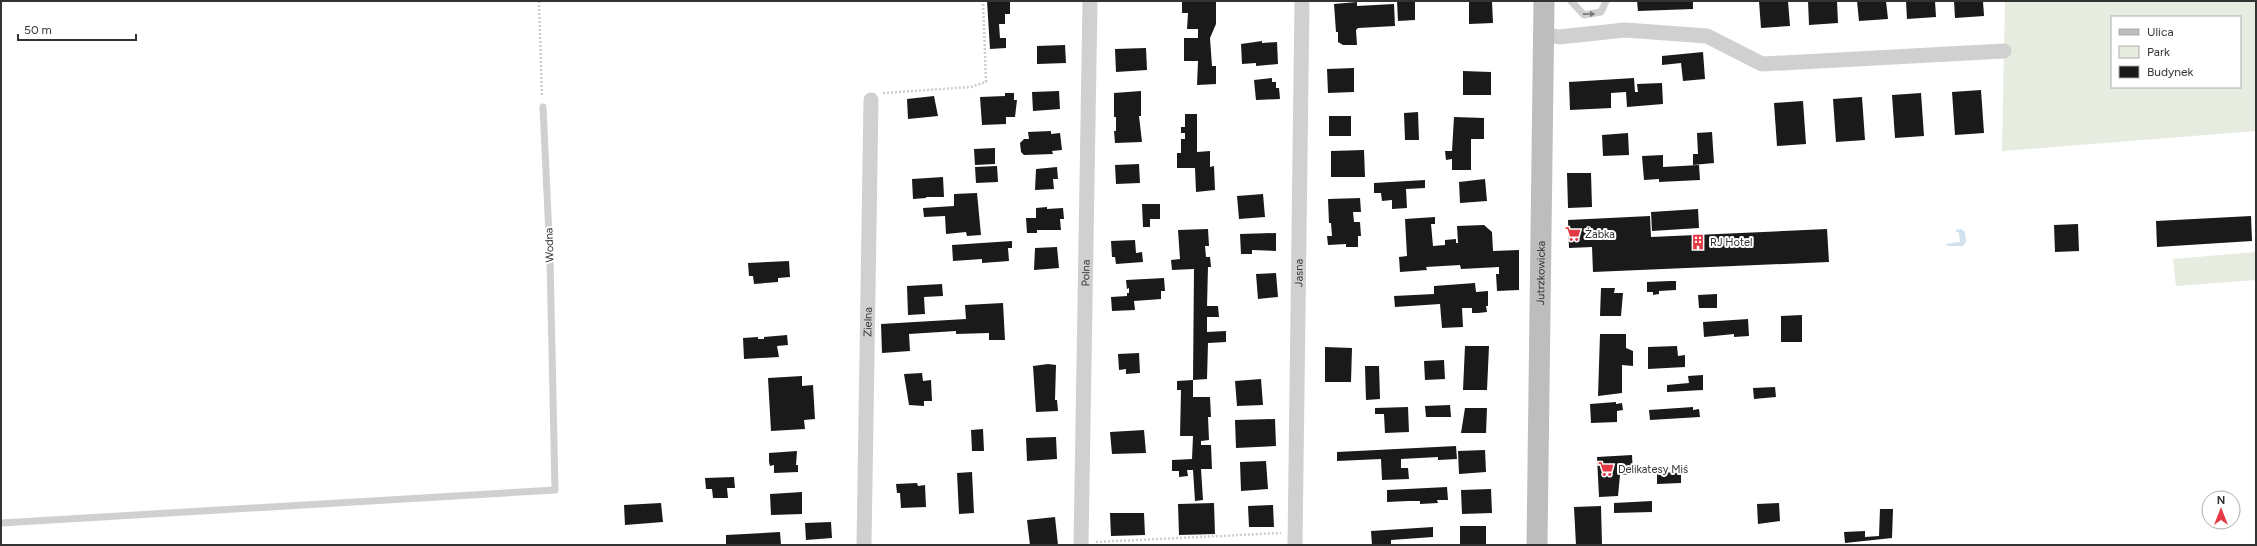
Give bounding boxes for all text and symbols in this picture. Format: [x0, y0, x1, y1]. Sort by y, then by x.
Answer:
one-way arrow [1583, 11, 1596, 17]
scale bar [18, 16, 136, 42]
legend [2111, 16, 2241, 88]
text: 50 m [24, 23, 52, 37]
text: Ulica [2147, 25, 2174, 39]
text: Park [2147, 45, 2170, 59]
text: Budynek [2147, 65, 2194, 79]
supermarket icon: Żabka [1564, 225, 1582, 243]
street label: Wodna [542, 227, 557, 263]
place label: Żabka [1585, 228, 1615, 241]
building icon: RJ Hotel [1689, 233, 1707, 251]
place label: RJ Hotel [1710, 236, 1752, 249]
street label: Jutrzkowicka [1534, 241, 1548, 305]
street label: Jasna [1292, 259, 1306, 287]
street label: Polna [1079, 260, 1093, 287]
street label: Zielna [861, 307, 875, 337]
supermarket icon: Delikatesy Miś [1597, 460, 1615, 478]
place label: Delikatesy Miś [1618, 463, 1688, 476]
north arrow [2201, 490, 2241, 530]
text: N [2217, 494, 2225, 507]

